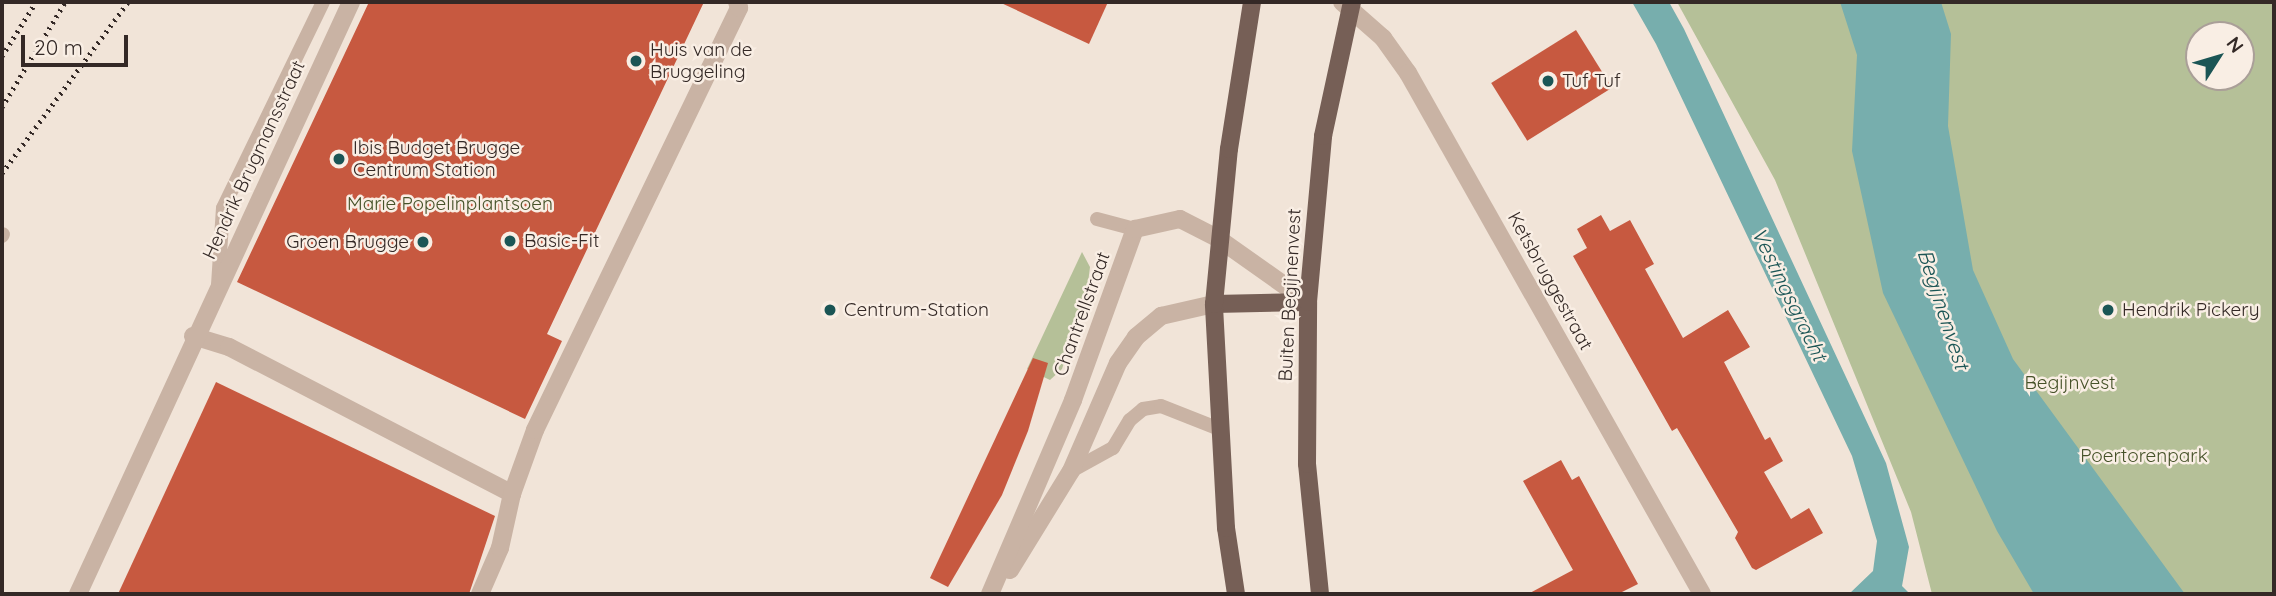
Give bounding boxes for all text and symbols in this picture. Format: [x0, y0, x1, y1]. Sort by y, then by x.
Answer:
scale bar [24, 21, 131, 65]
north arrow [2185, 21, 2255, 91]
text: N [2221, 32, 2249, 57]
text: 20 m [34, 34, 83, 60]
place label: Huis van de Bruggeling [650, 39, 753, 83]
marker: Huis van de Bruggeling [628, 53, 644, 69]
street label: Hendrik Brugmansstraat [198, 57, 310, 263]
place label: Tuf Tuf [1562, 70, 1621, 92]
marker: Tuf Tuf [1540, 73, 1556, 89]
place label: Ibis Budget Brugge Centrum Station [353, 137, 520, 181]
marker: Ibis Budget Brugge Centrum Station [331, 151, 347, 167]
park label: Marie Popelinplantsoen [347, 193, 553, 215]
street label: Buiten Begijnenvest [1274, 208, 1306, 382]
street label: Ketsbruggestraat [1503, 208, 1597, 354]
water label: Vestingsgracht [1747, 223, 1833, 365]
place label: Basic-Fit [524, 230, 599, 252]
place label: Groen Brugge [286, 231, 409, 253]
marker: Basic-Fit [502, 233, 518, 249]
marker: Groen Brugge [415, 234, 431, 250]
water label: Begijnenvest [1913, 246, 1975, 372]
street label: Chantrellstraat [1049, 249, 1115, 379]
place label: Centrum-Station [844, 299, 989, 321]
place label: Hendrik Pickery [2122, 299, 2259, 321]
marker: Centrum-Station [822, 302, 838, 318]
marker: Hendrik Pickery [2100, 302, 2116, 318]
park label: Begijnvest [2025, 372, 2115, 394]
park label: Poertorenpark [2080, 445, 2208, 467]

